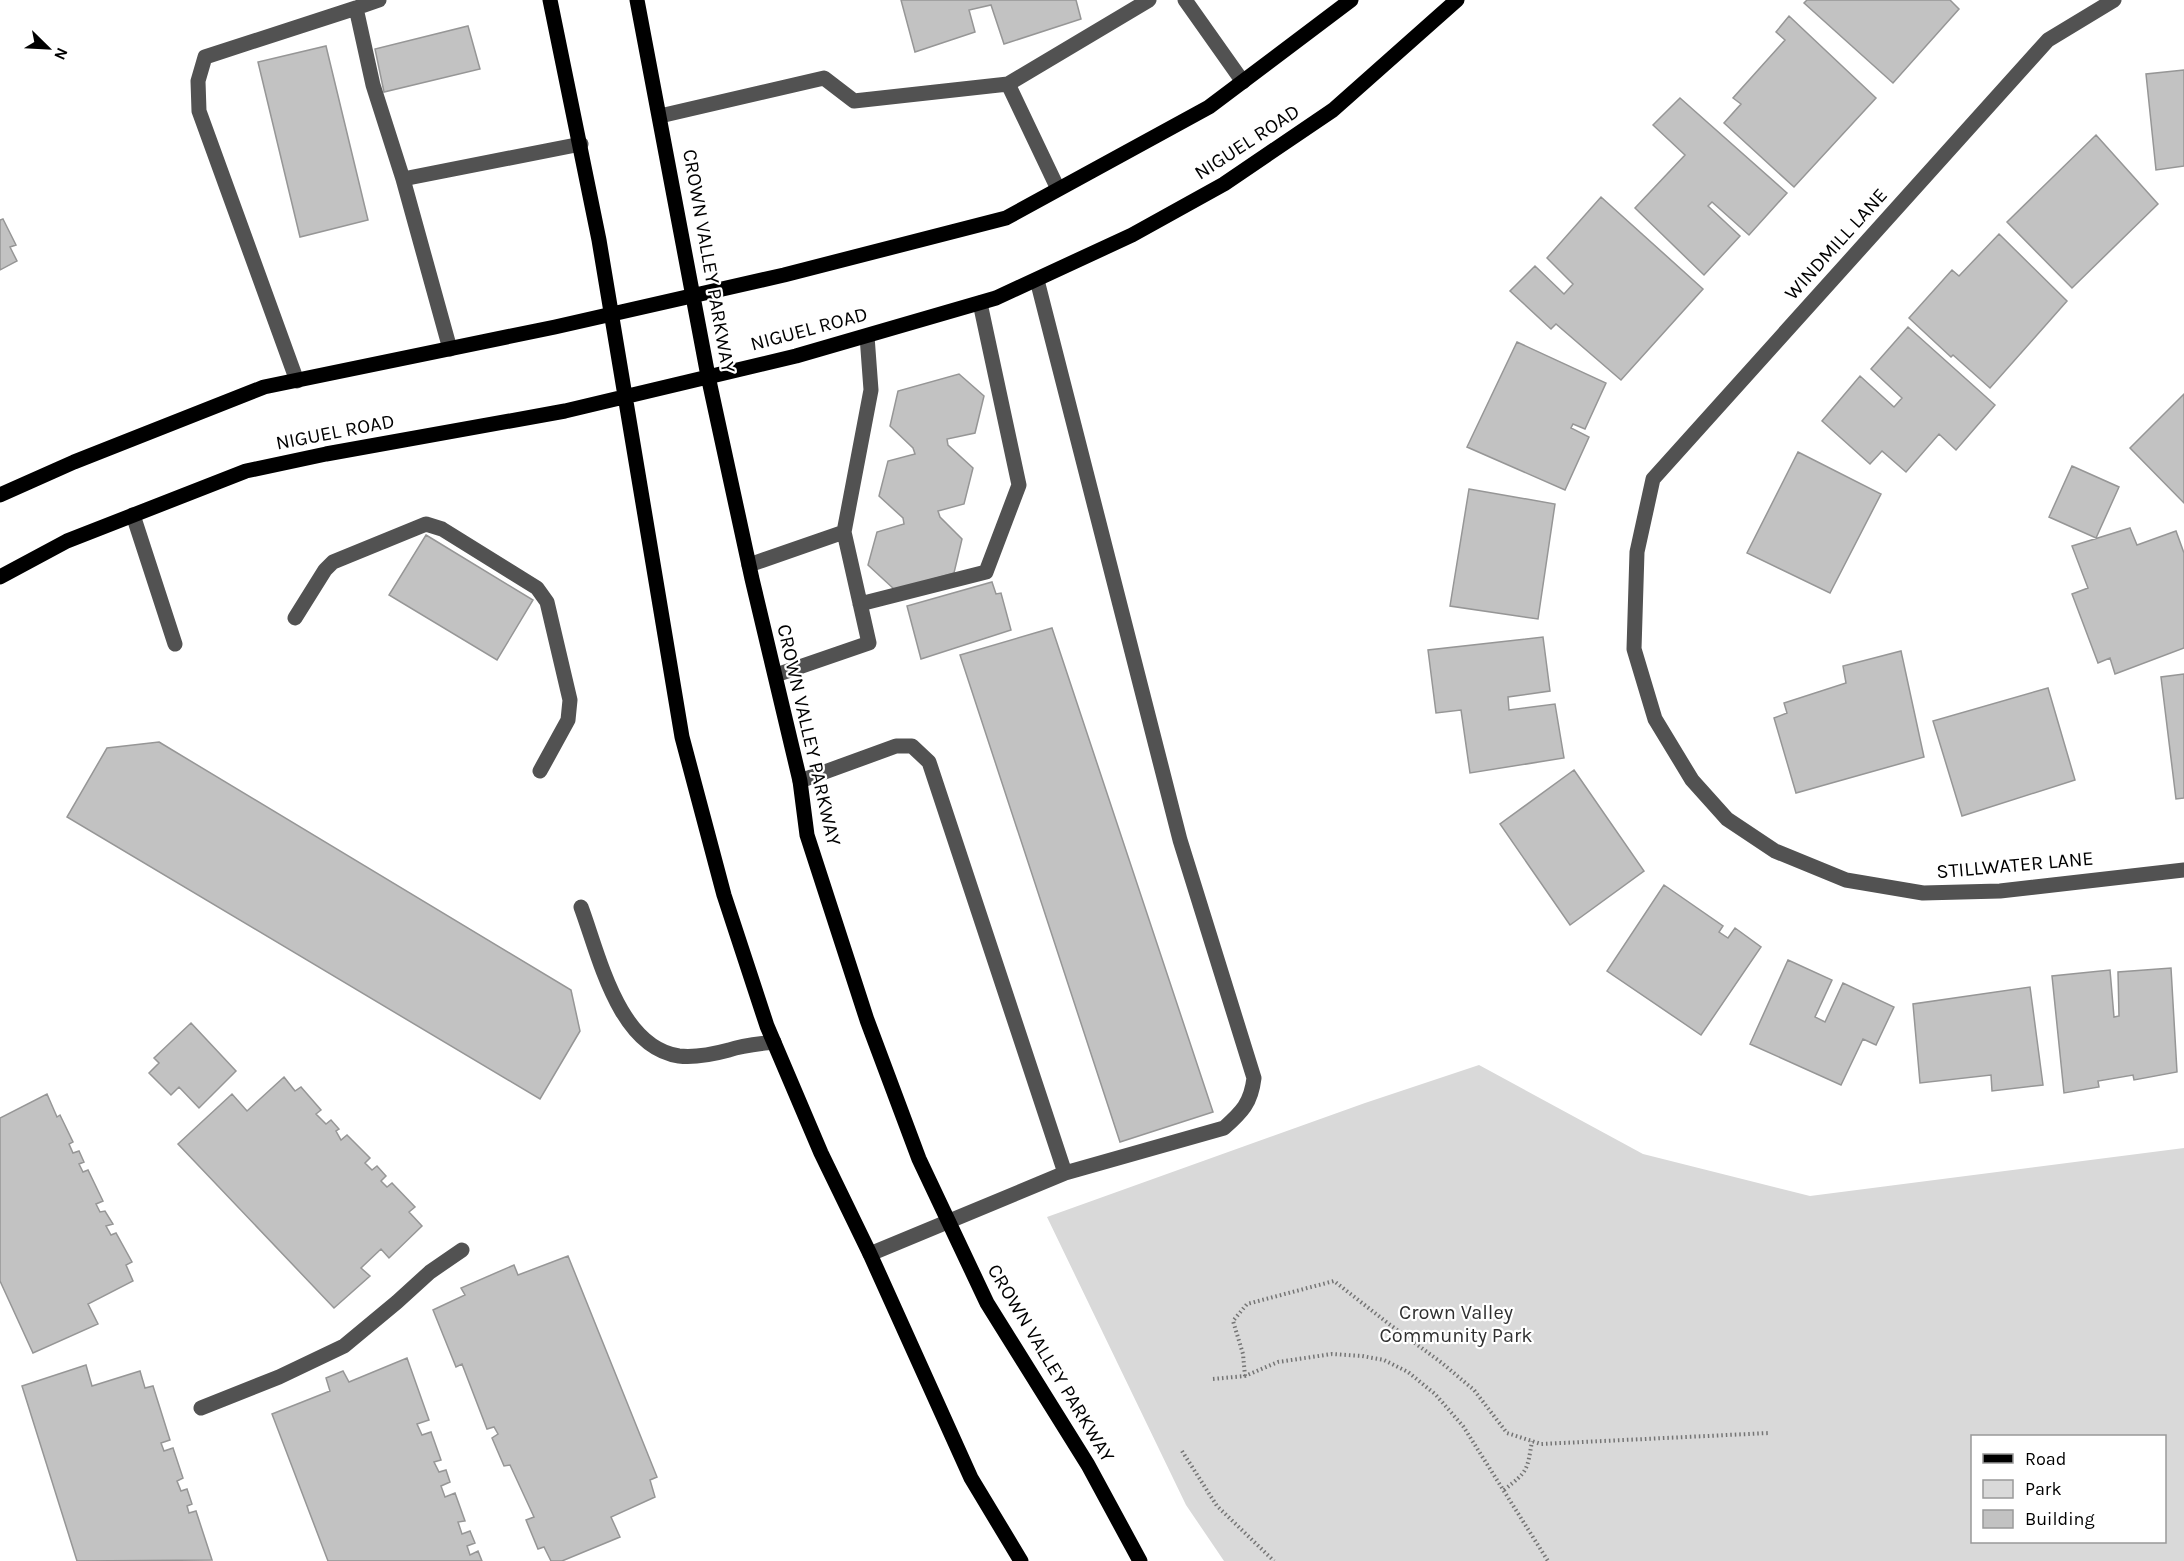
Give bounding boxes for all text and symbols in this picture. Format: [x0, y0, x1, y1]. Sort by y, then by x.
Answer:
north arrow [18, 18, 78, 78]
text: N [50, 45, 72, 63]
street label: NIGUEL ROAD [1190, 100, 1304, 184]
street label: CROWN VALLEY PARKWAY [678, 147, 740, 375]
street label: WINDMILL LANE [1780, 183, 1892, 305]
street label: NIGUEL ROAD [748, 302, 870, 356]
street label: NIGUEL ROAD [274, 409, 396, 455]
street label: CROWN VALLEY PARKWAY [772, 622, 846, 848]
street label: STILLWATER LANE [1936, 847, 2094, 883]
street label: CROWN VALLEY PARKWAY [983, 1260, 1119, 1466]
park label: Crown Valley Community Park [1380, 1301, 1532, 1347]
legend [1971, 1435, 2166, 1543]
text: Road [2025, 1448, 2066, 1470]
text: Park [2025, 1478, 2062, 1500]
text: Building [2025, 1508, 2095, 1530]

